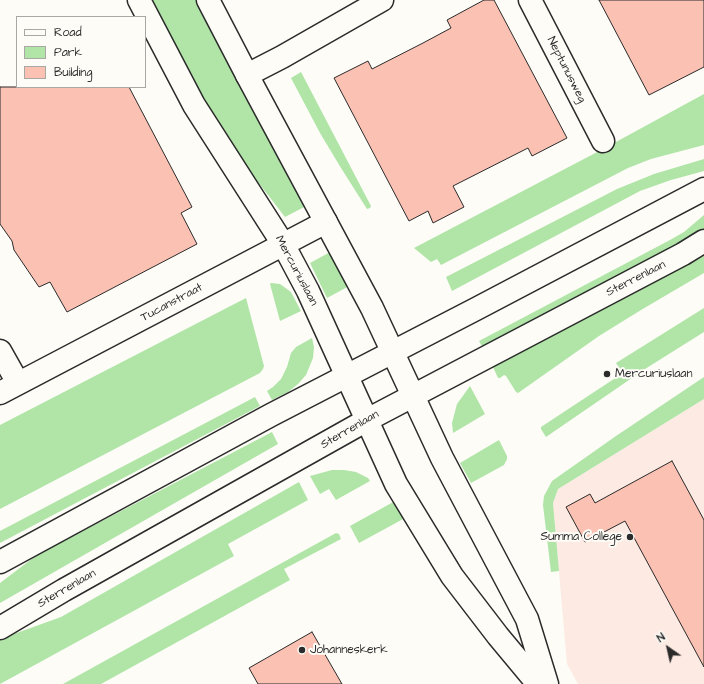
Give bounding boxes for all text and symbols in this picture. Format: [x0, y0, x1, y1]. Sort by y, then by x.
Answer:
legend [16, 16, 146, 88]
text: Road [54, 24, 82, 41]
street label: Neptunusweg [543, 35, 589, 105]
text: Park [54, 44, 82, 61]
text: Building [54, 64, 92, 81]
street label: Mercuriuslaan [271, 233, 321, 309]
street label: Sterrenlaan [604, 258, 668, 300]
street label: Tucanstraat [139, 281, 205, 325]
place label: Mercuriuslaan [615, 367, 692, 381]
marker: Mercuriuslaan [602, 369, 612, 379]
street label: Sterrenlaan [318, 408, 382, 452]
place label: Summa College [540, 530, 622, 544]
marker: Summa College [625, 532, 635, 542]
street label: Sterrenlaan [35, 567, 99, 611]
north arrow [648, 628, 688, 668]
text: N [654, 629, 668, 646]
place label: Johanneskerk [310, 643, 388, 657]
marker: Johanneskerk [297, 645, 307, 655]

